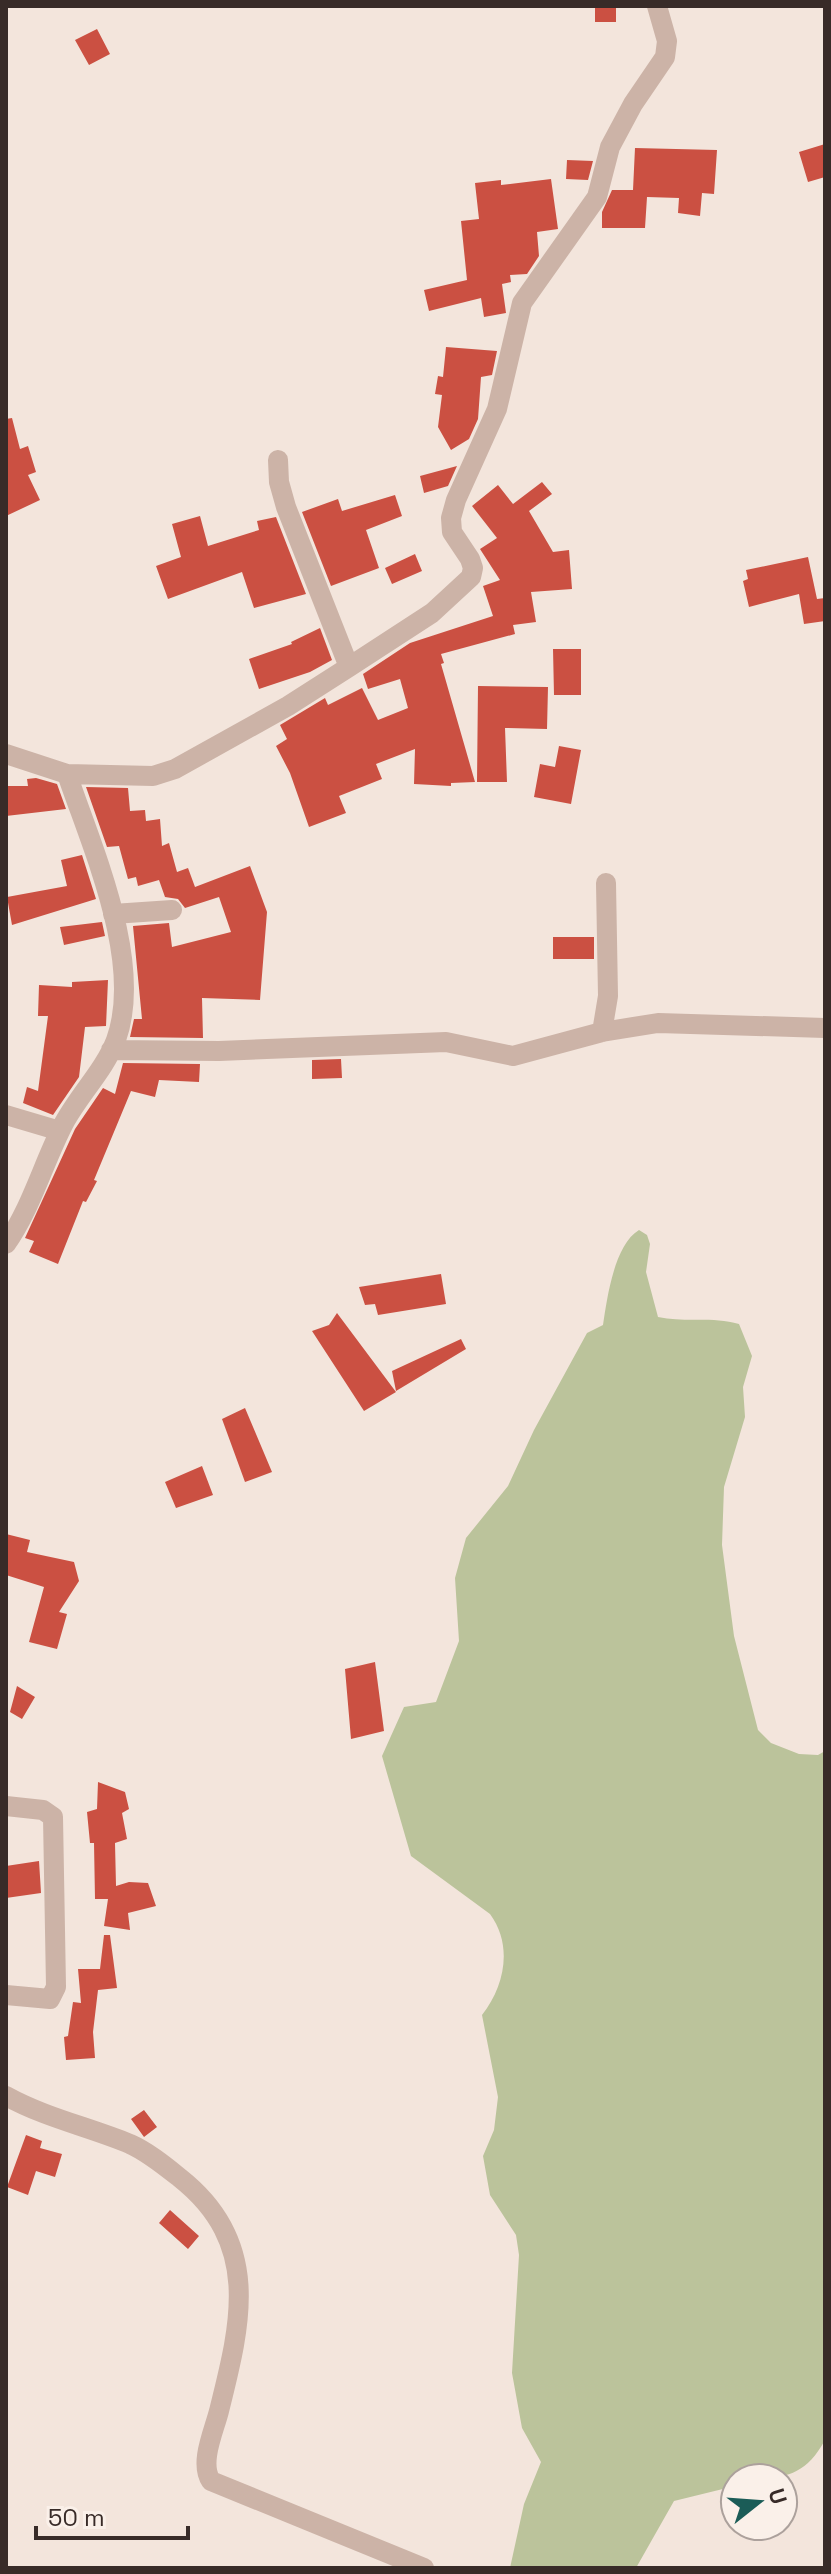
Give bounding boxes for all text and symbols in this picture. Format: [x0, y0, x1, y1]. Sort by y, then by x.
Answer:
north arrow [719, 2462, 799, 2542]
text: U [763, 2485, 794, 2507]
scale bar [36, 2490, 188, 2540]
text: 50 m [48, 2502, 105, 2533]

